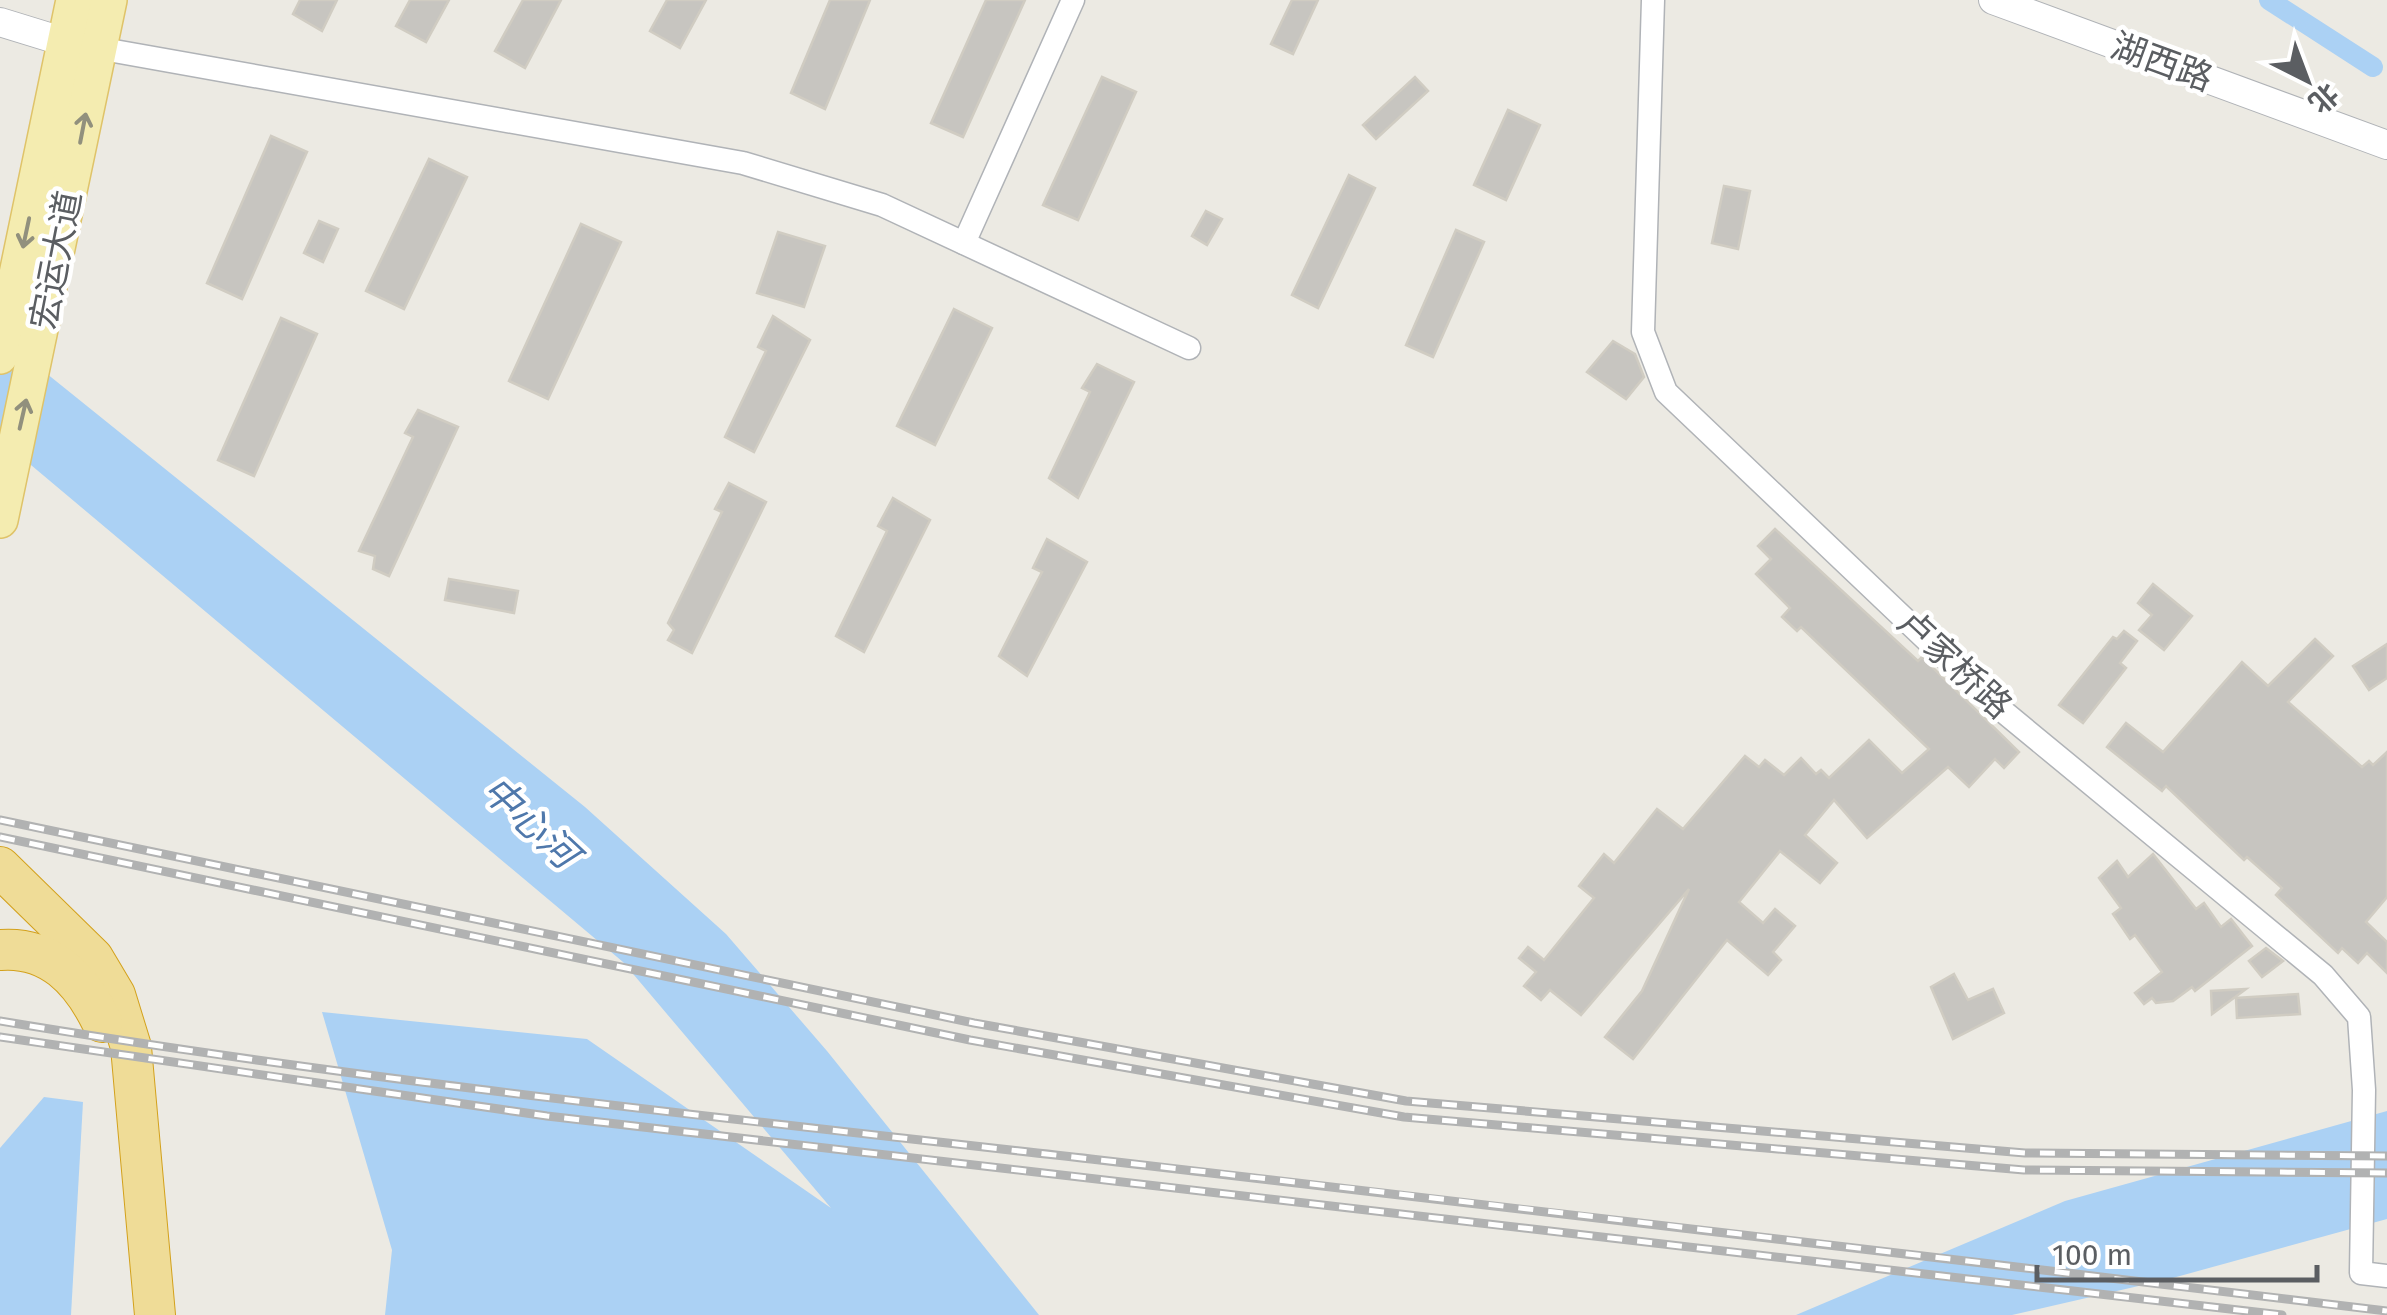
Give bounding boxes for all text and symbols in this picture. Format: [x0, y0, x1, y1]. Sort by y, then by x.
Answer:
street label: 湖西路 [2105, 24, 2219, 100]
north arrow [2257, 30, 2357, 130]
text: 北 [2302, 77, 2345, 120]
one-way arrow [74, 113, 93, 145]
street label: 宏运大道 [22, 187, 90, 333]
one-way arrow [15, 216, 34, 248]
one-way arrow [15, 399, 33, 431]
street label: 卢家桥路 [1889, 601, 2021, 727]
water label: 中心河 [473, 766, 592, 882]
scale bar [2037, 1220, 2317, 1282]
text: 100 m [2052, 1237, 2132, 1273]

